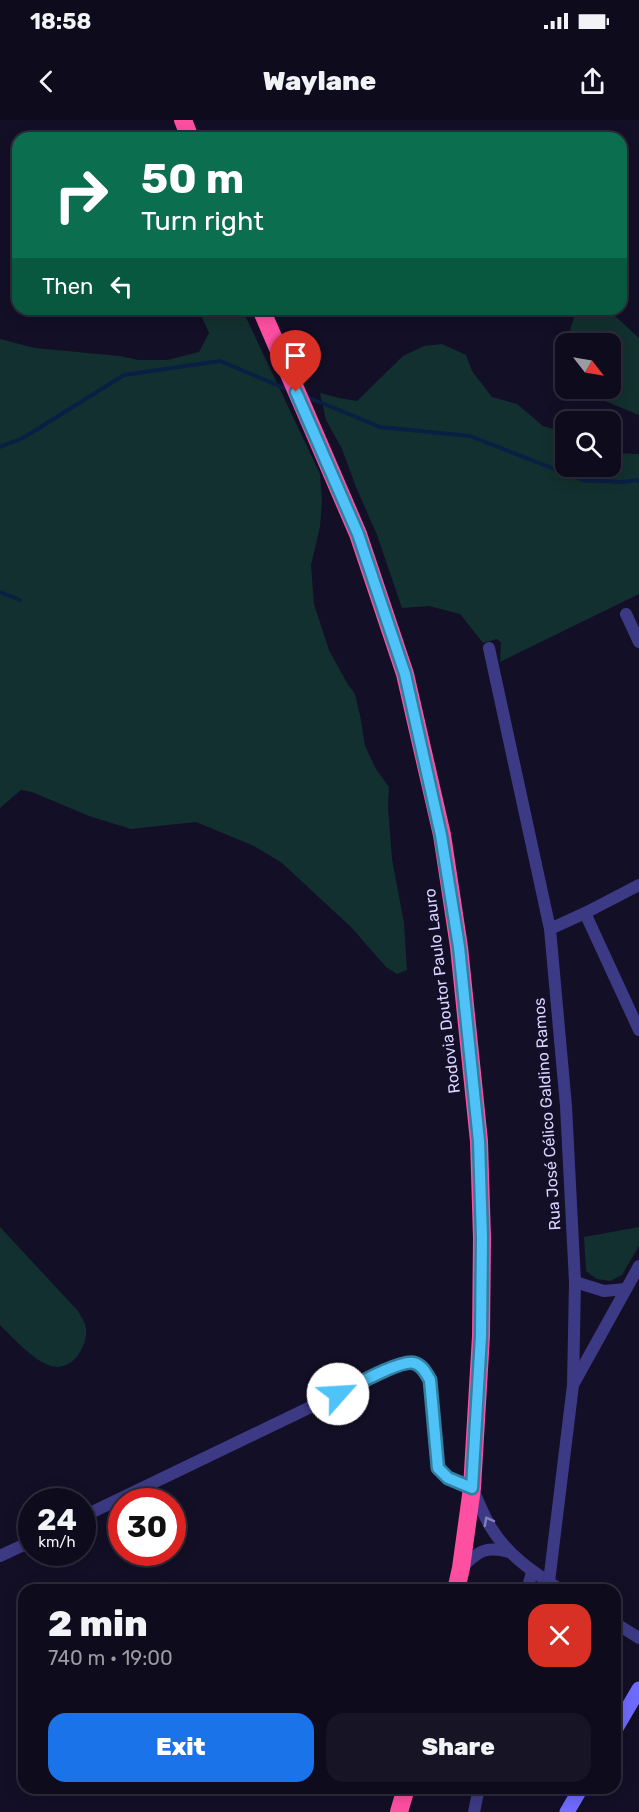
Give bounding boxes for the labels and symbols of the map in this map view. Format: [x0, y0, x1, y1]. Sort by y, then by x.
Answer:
pin [270, 330, 321, 392]
north arrow [555, 333, 621, 399]
street label: Rodovia Doutor Paulo Lauro [420, 887, 464, 1095]
street label: Rua José Célico Galdino Ramos [529, 997, 565, 1231]
position arrow [306, 1362, 370, 1426]
speed limit sign: 30 [108, 1488, 186, 1566]
one-way arrow [484, 1517, 495, 1528]

